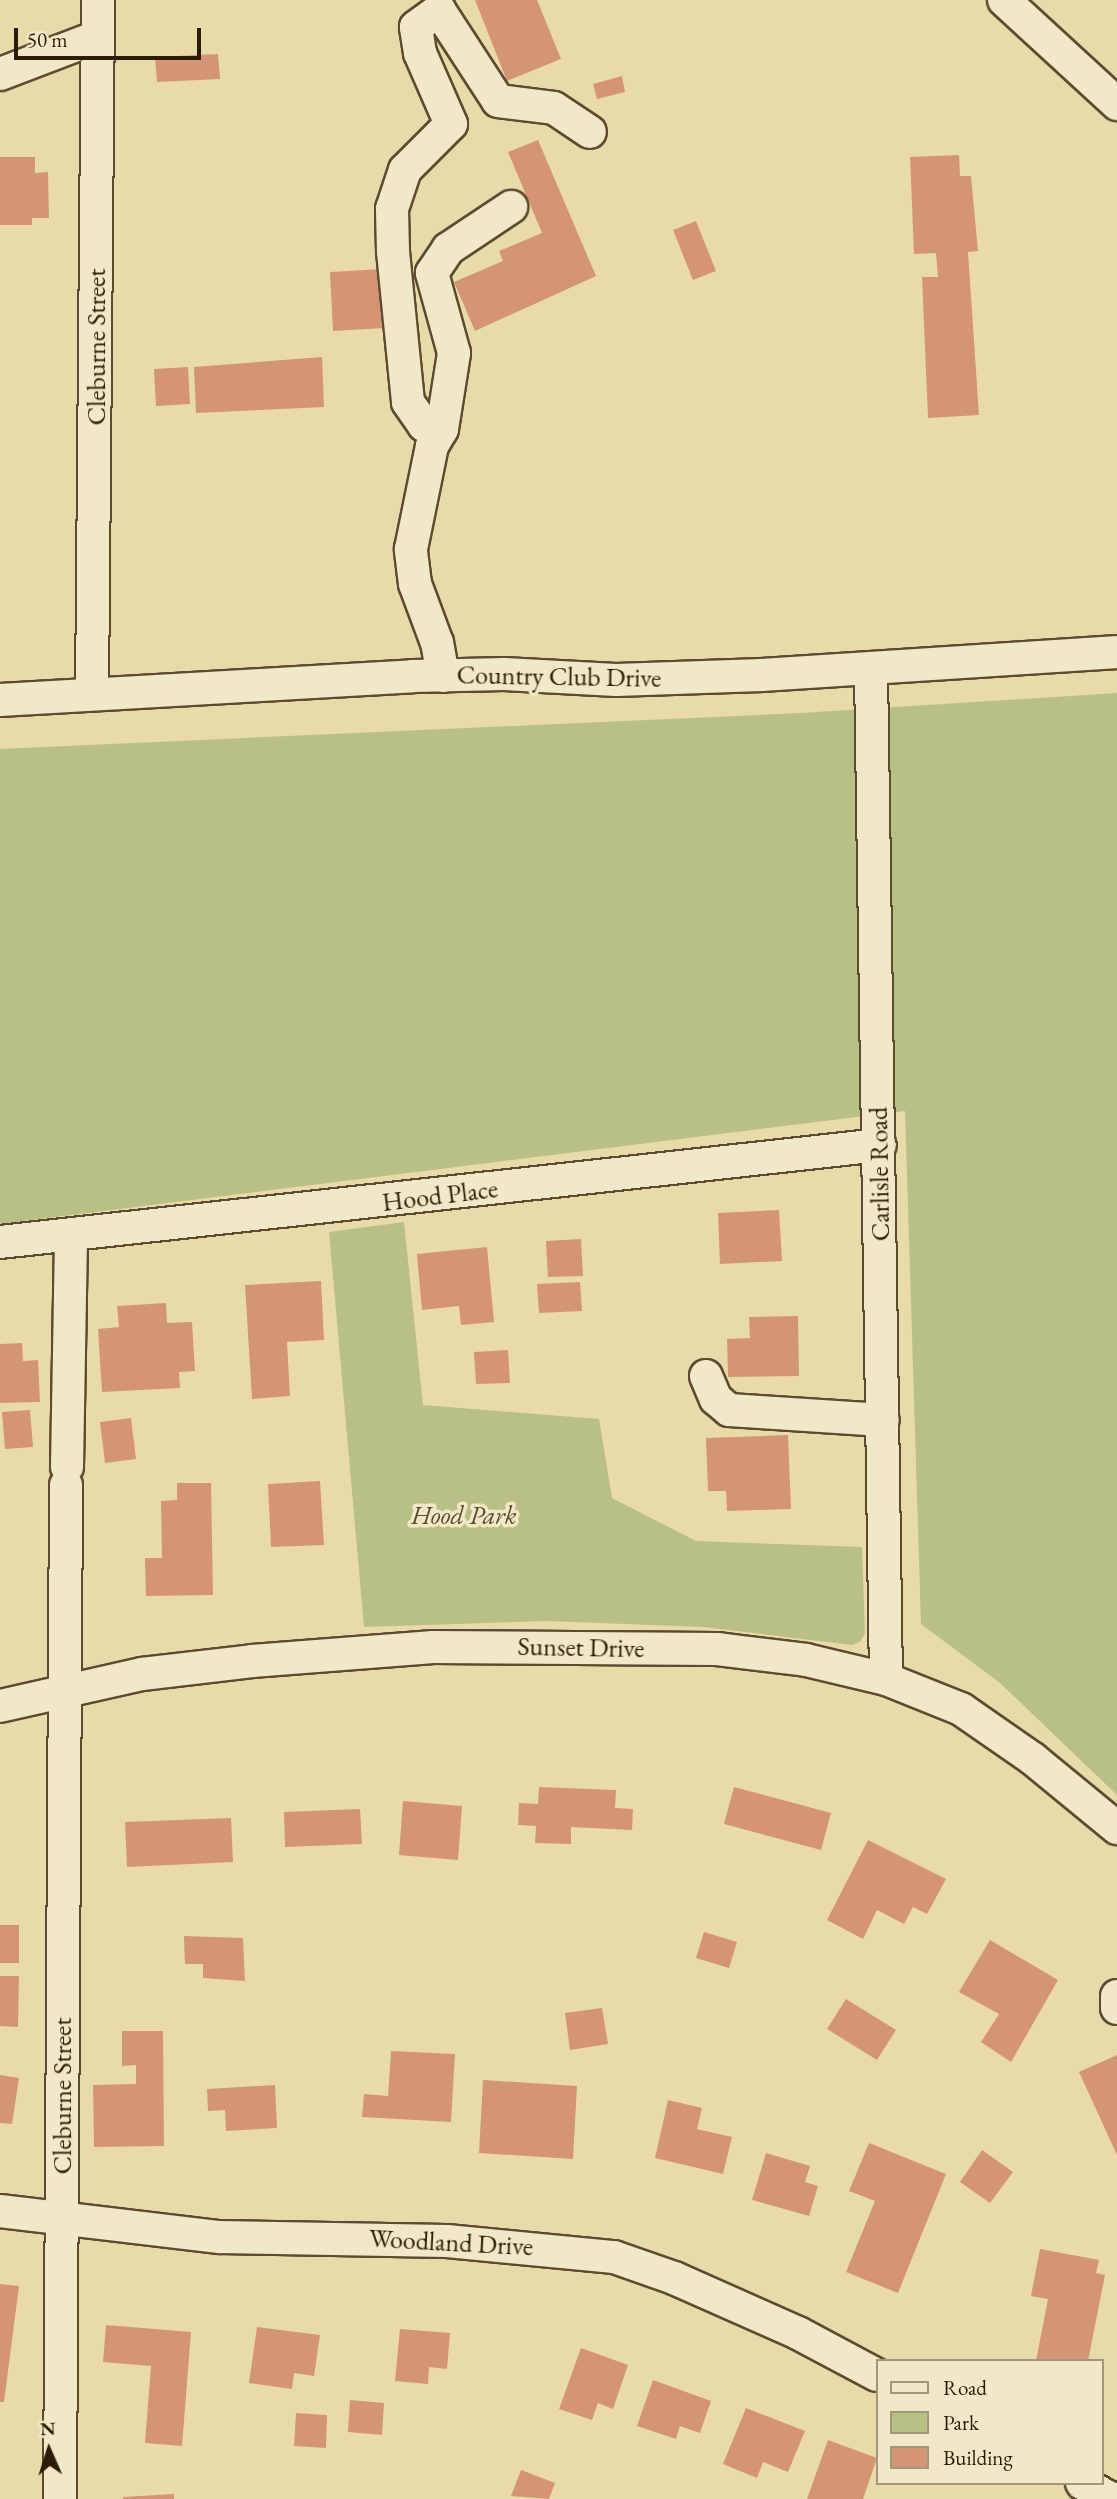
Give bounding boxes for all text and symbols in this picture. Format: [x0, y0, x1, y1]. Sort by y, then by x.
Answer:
scale bar [18, 14, 205, 58]
text: 50 m [27, 26, 68, 53]
street label: Cleburne Street [81, 269, 113, 425]
street label: Country Club Drive [456, 660, 662, 694]
street label: Carlisle Road [863, 1106, 897, 1242]
street label: Hood Place [380, 1173, 500, 1219]
park label: Hood Park [411, 1500, 517, 1532]
street label: Sunset Drive [517, 1631, 645, 1665]
street label: Cleburne Street [47, 2018, 79, 2174]
street label: Woodland Drive [368, 2223, 534, 2263]
legend [876, 2359, 1103, 2485]
text: Road [943, 2374, 987, 2401]
text: Park [943, 2409, 979, 2436]
north arrow [14, 2415, 84, 2485]
text: N [40, 2416, 56, 2441]
text: Building [943, 2444, 1013, 2471]

